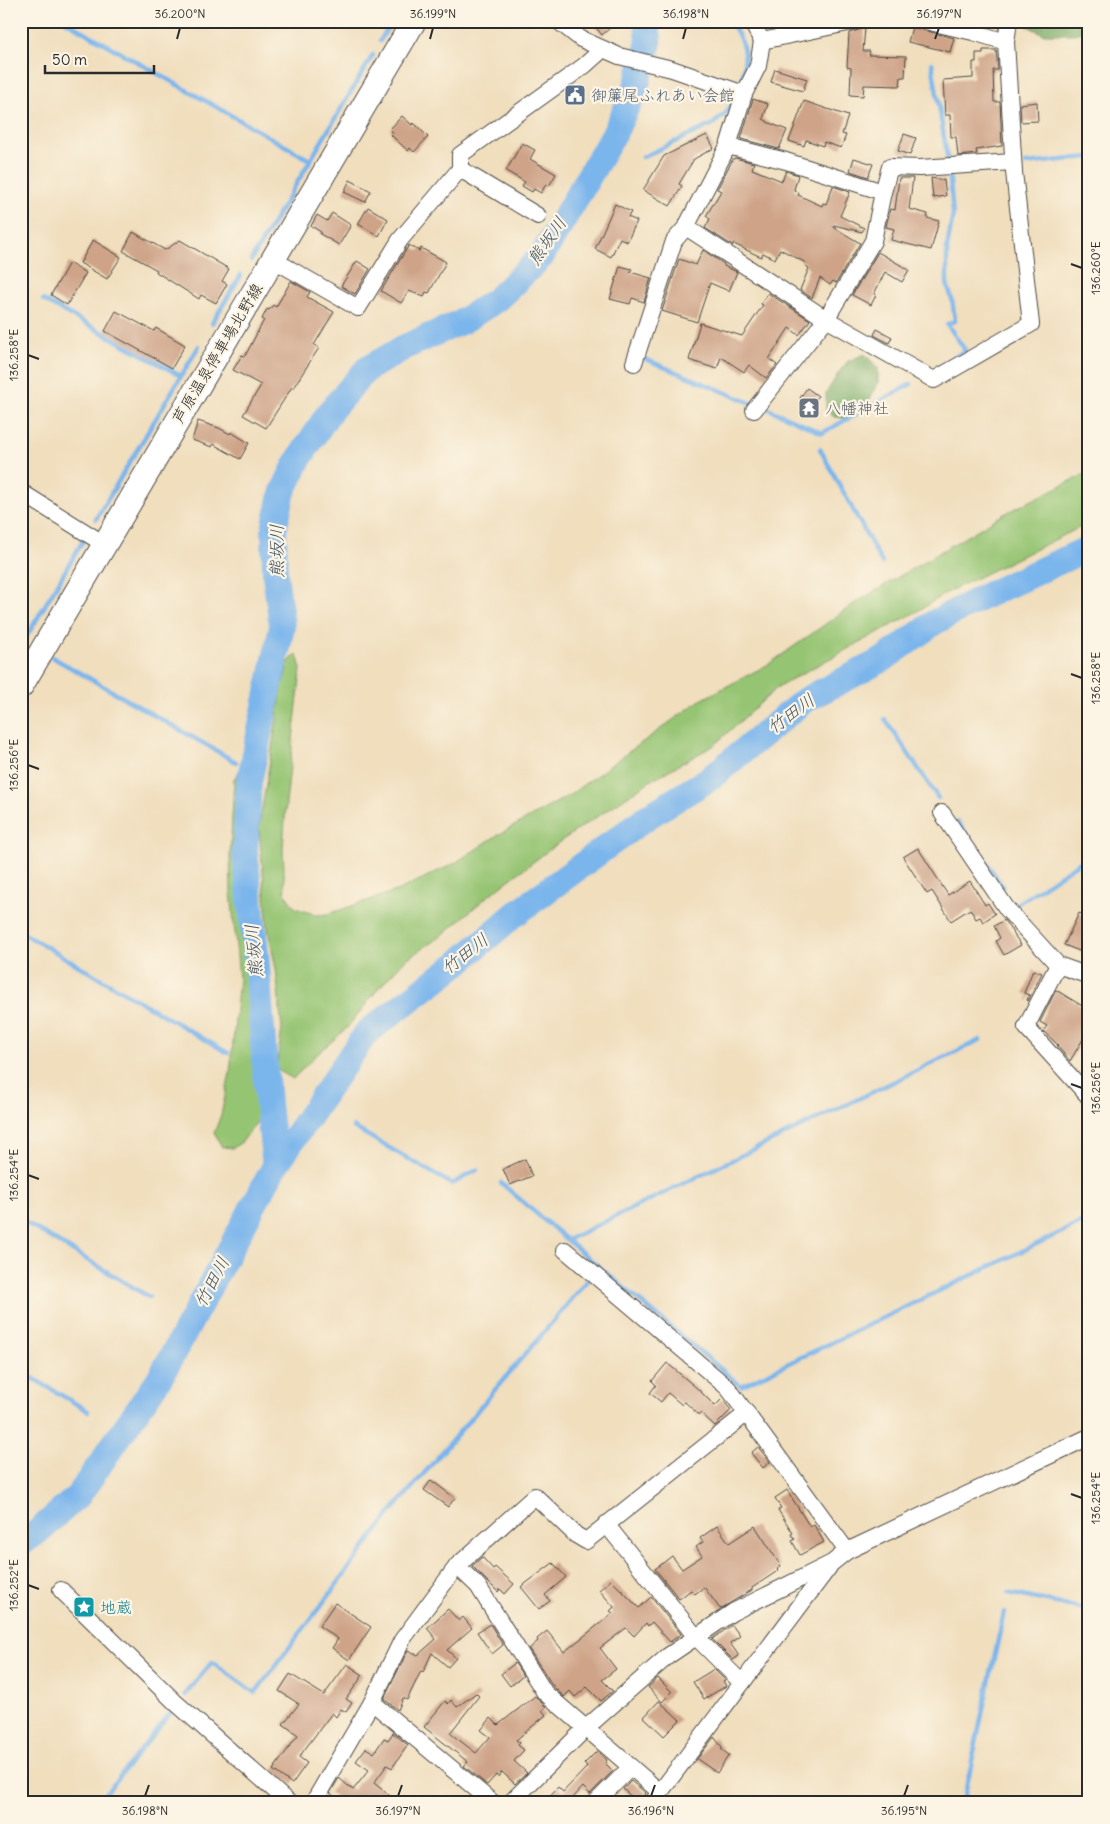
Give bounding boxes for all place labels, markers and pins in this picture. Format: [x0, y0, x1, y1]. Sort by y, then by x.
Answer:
public building icon: 御簾尾ふれあい会館 [563, 83, 587, 107]
place label: 御簾尾ふれあい会館 [591, 85, 735, 105]
temple icon: 八幡神社 [797, 396, 821, 420]
place label: 八幡神社 [825, 398, 889, 418]
place icon: 地蔵 [72, 1595, 96, 1619]
place label: 地蔵 [100, 1597, 132, 1617]

